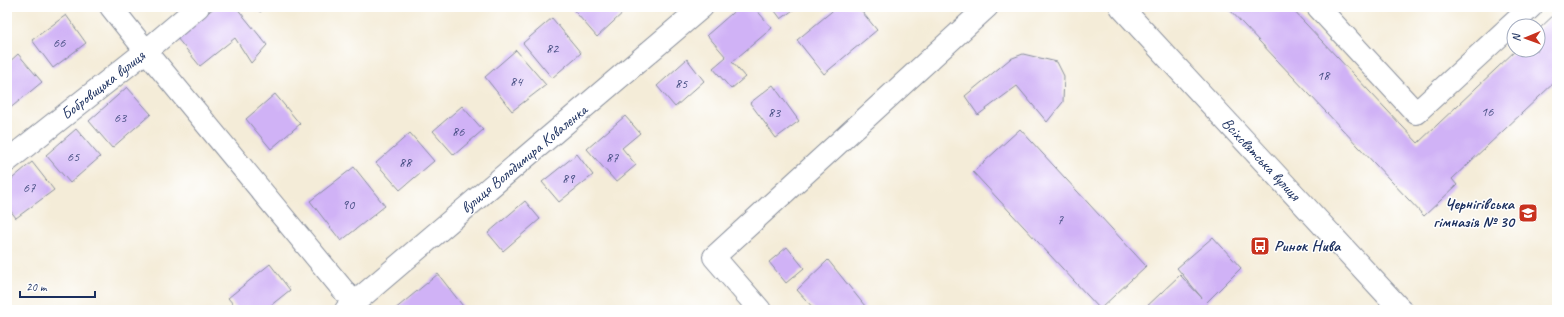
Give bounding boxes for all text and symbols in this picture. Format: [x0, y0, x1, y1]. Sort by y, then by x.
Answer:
north arrow [1506, 18, 1546, 58]
text: N [1509, 32, 1523, 42]
house number: 66 [53, 34, 66, 51]
house number: 82 [546, 40, 560, 57]
street label: Бобровицька вулиця [57, 45, 150, 124]
house number: 18 [1317, 67, 1331, 84]
house number: 84 [510, 73, 524, 90]
house number: 85 [675, 75, 688, 92]
street label: вулиця Володимира Коваленка [457, 99, 592, 218]
house number: 16 [1481, 103, 1494, 120]
house number: 83 [768, 104, 782, 121]
house number: 63 [114, 109, 128, 126]
street label: Всіхсвятська вулиця [1217, 113, 1305, 205]
house number: 86 [452, 123, 465, 140]
house number: 65 [67, 148, 80, 165]
house number: 87 [606, 149, 619, 166]
house number: 88 [399, 154, 413, 171]
house number: 89 [562, 170, 576, 187]
house number: 67 [23, 179, 36, 196]
place label: Чернігівська гімназія № 30 [1433, 194, 1516, 232]
house number: 90 [342, 196, 356, 213]
school or university icon: Чернігівська гімназія № 30 [1517, 202, 1539, 224]
house number: 7 [1057, 211, 1064, 228]
bus stop icon: Ринок Нива [1249, 235, 1271, 257]
place label: Ринок Нива [1274, 236, 1342, 256]
scale bar [20, 273, 95, 299]
text: 20 m [26, 279, 48, 295]

